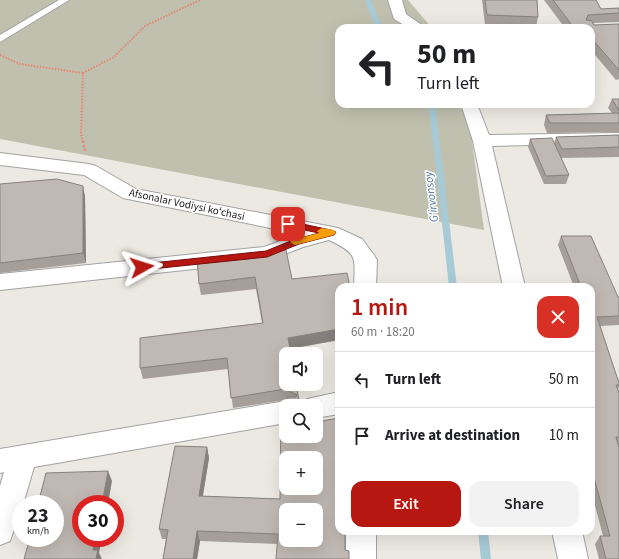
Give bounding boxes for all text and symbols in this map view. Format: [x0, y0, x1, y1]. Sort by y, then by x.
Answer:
text: 50 m [417, 34, 476, 74]
icon: left [351, 40, 403, 92]
text: Turn left [417, 71, 479, 96]
water label: G‘irvonsoy [420, 170, 443, 223]
street label: Afsonalar Vodiysi koʻchasi [128, 185, 246, 224]
pin [271, 207, 305, 241]
icon: arrive [277, 213, 299, 235]
position arrow [121, 246, 163, 288]
text: 1 min [351, 290, 408, 325]
button: close [537, 296, 579, 338]
text: 60 m · 18:20 [351, 323, 415, 341]
map controls [279, 347, 323, 547]
button: sound [279, 347, 323, 391]
icon: left [351, 369, 373, 391]
text: Turn left [385, 369, 441, 390]
text: 50 m [549, 369, 579, 390]
button: search [279, 399, 323, 443]
icon: arrive [351, 425, 373, 447]
text: Arrive at destination [385, 425, 520, 446]
text: 10 m [549, 425, 579, 446]
button: + [279, 451, 323, 495]
button: Exit [351, 481, 461, 527]
button: Share [469, 481, 579, 527]
speed limit sign: 30 [72, 495, 124, 547]
text: 23 [27, 502, 49, 530]
button: − [279, 503, 323, 547]
text: km/h [27, 524, 49, 538]

